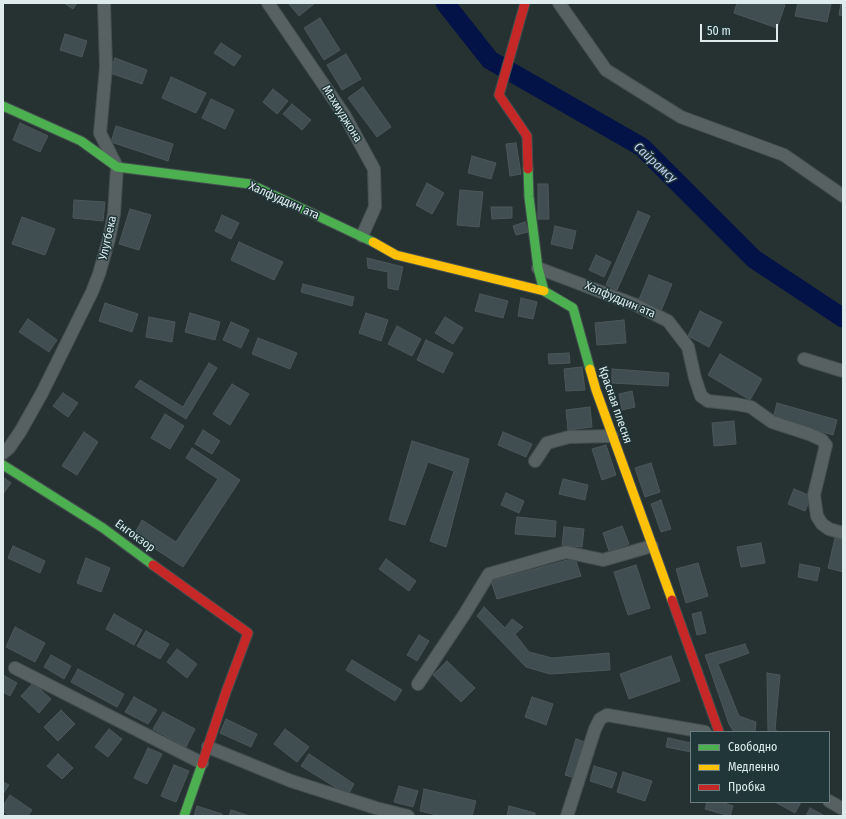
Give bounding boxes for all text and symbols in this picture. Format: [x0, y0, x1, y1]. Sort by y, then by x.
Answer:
scale bar [702, 16, 780, 42]
text: 50 m [707, 24, 731, 38]
street label: Махмуджона [319, 83, 365, 145]
water label: Сайрамсу [630, 140, 680, 186]
street label: Халфуддин ата [247, 179, 321, 223]
street label: Улугбека [96, 215, 120, 261]
street label: Халфуддин ата [582, 279, 658, 321]
street label: Красная плесня [595, 365, 635, 445]
street label: Енгокзор [112, 517, 158, 555]
legend [690, 731, 830, 803]
text: Свободно [728, 740, 777, 754]
text: Медленно [728, 760, 780, 774]
text: Пробка [728, 780, 766, 794]

